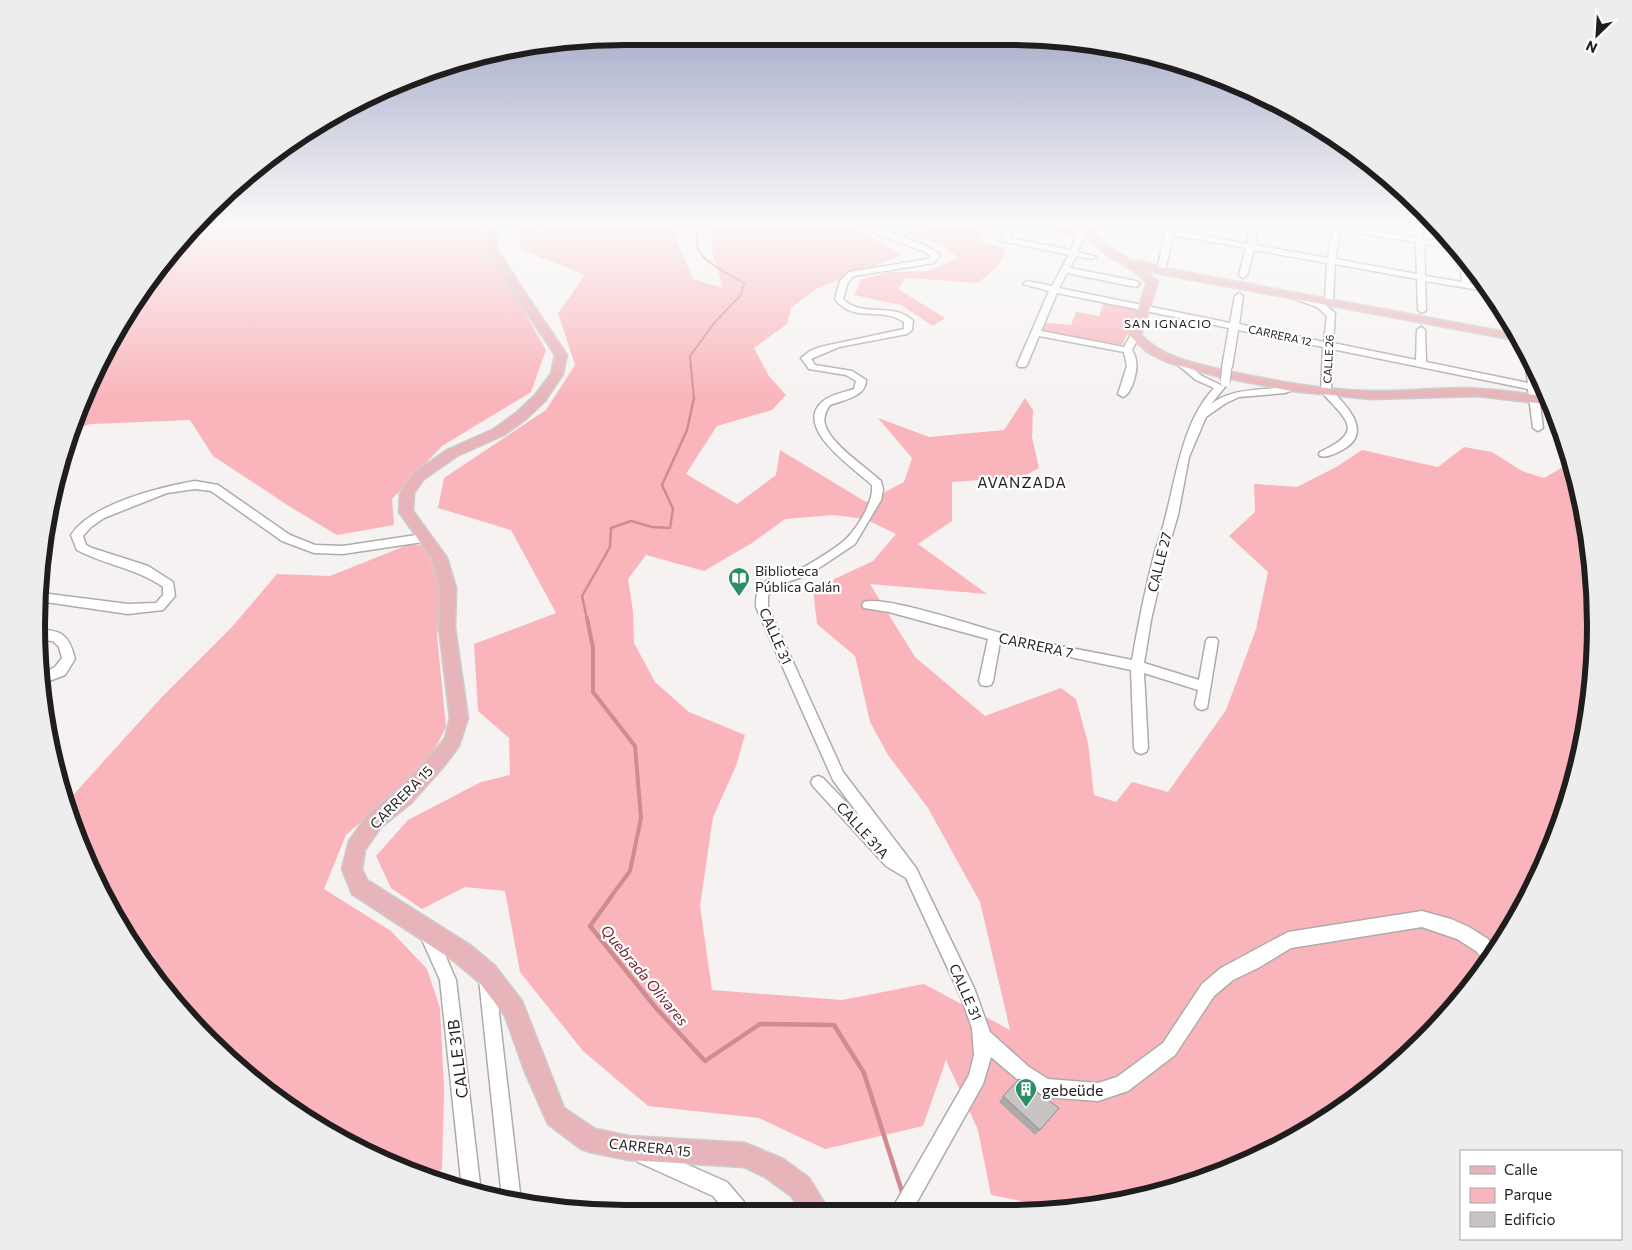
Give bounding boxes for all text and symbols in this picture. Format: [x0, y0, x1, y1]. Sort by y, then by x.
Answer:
north arrow [1572, 10, 1622, 60]
text: N [1583, 37, 1600, 57]
district label: SAN IGNACIO [1124, 316, 1212, 330]
street label: CARRERA 12 [1247, 322, 1313, 348]
street label: CALLE 26 [1320, 334, 1336, 384]
district label: AVANZADA [977, 473, 1067, 491]
street label: CALLE 27 [1143, 530, 1175, 594]
place label: Biblioteca Pública Galán [755, 562, 840, 595]
library icon: Biblioteca Pública Galán [727, 566, 751, 597]
street label: CALLE 31 [756, 605, 796, 667]
street label: CARRERA 7 [997, 629, 1075, 661]
street label: CARRERA 15 [366, 762, 436, 832]
street label: CALLE 31A [833, 798, 893, 862]
water label: Quebrada Olivares [598, 921, 693, 1029]
street label: CALLE 31 [946, 961, 986, 1023]
street label: CALLE 31B [443, 1019, 471, 1099]
building icon: gebeüde [1014, 1077, 1038, 1108]
place label: gebeüde [1042, 1080, 1103, 1099]
street label: CARRERA 15 [608, 1134, 692, 1160]
legend [1460, 1150, 1622, 1240]
text: Calle [1504, 1160, 1538, 1178]
text: Parque [1504, 1185, 1552, 1203]
text: Edificio [1504, 1210, 1555, 1228]

